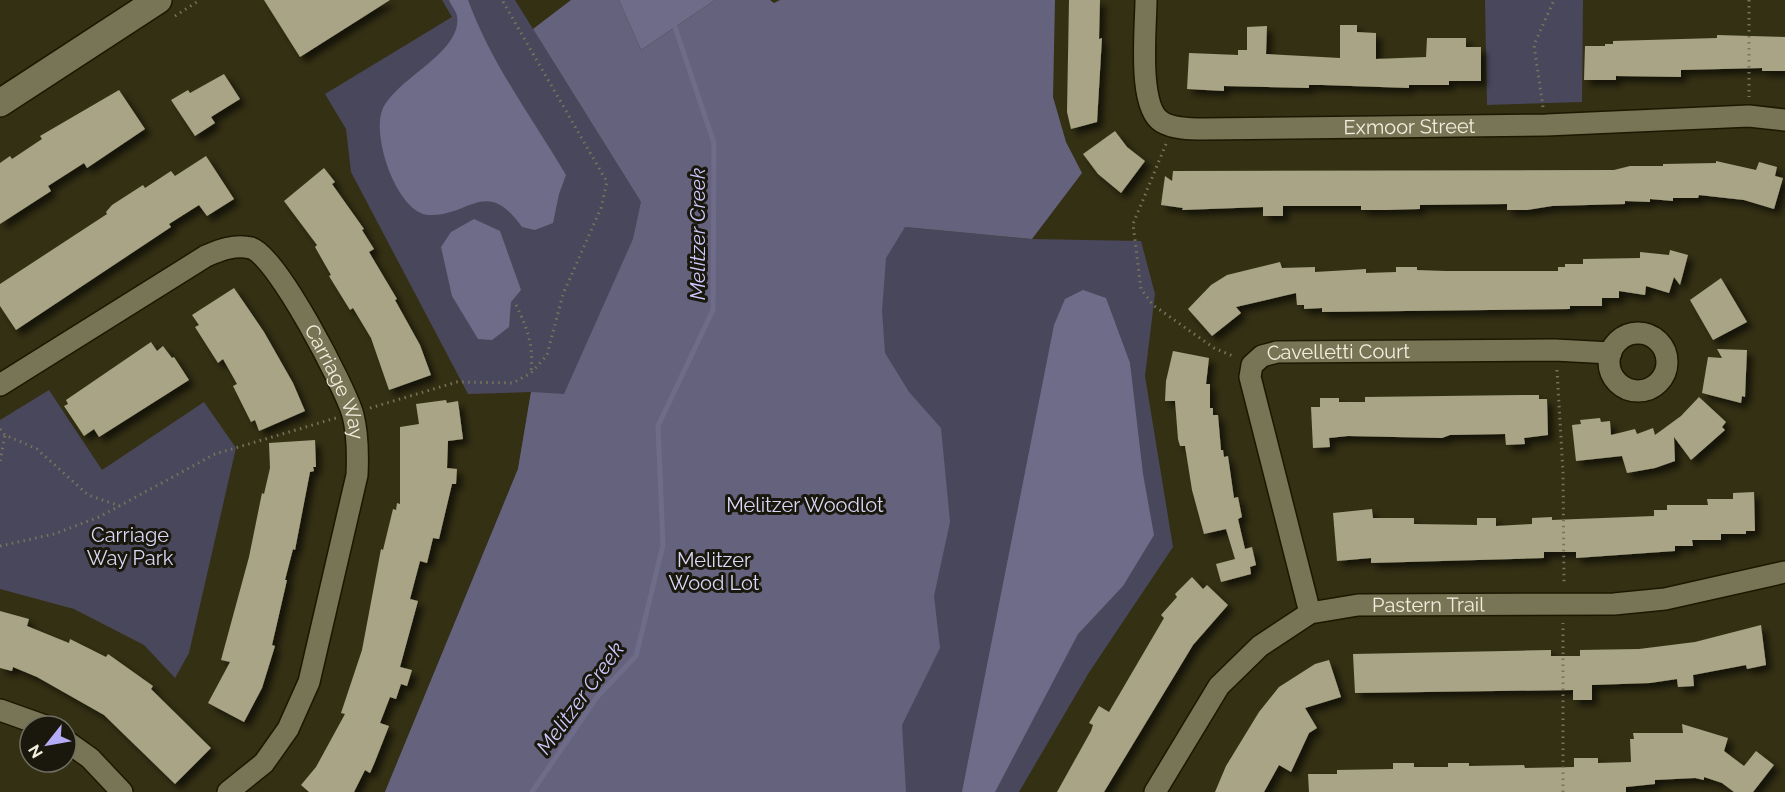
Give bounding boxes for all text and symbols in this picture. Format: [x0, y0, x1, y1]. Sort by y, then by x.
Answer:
street label: Exmoor Street [1343, 114, 1476, 139]
water label: Melitzer Creek [685, 168, 710, 300]
street label: Carriage Way [299, 320, 369, 441]
street label: Cavelletti Court [1264, 339, 1410, 366]
park label: Melitzer Woodlot [726, 493, 884, 517]
park label: Carriage Way Park [87, 523, 174, 570]
park label: Melitzer Wood Lot [669, 548, 760, 595]
street label: Pastern Trail [1372, 593, 1485, 617]
water label: Melitzer Creek [531, 637, 629, 759]
north arrow [18, 714, 78, 774]
text: N [24, 741, 47, 762]

